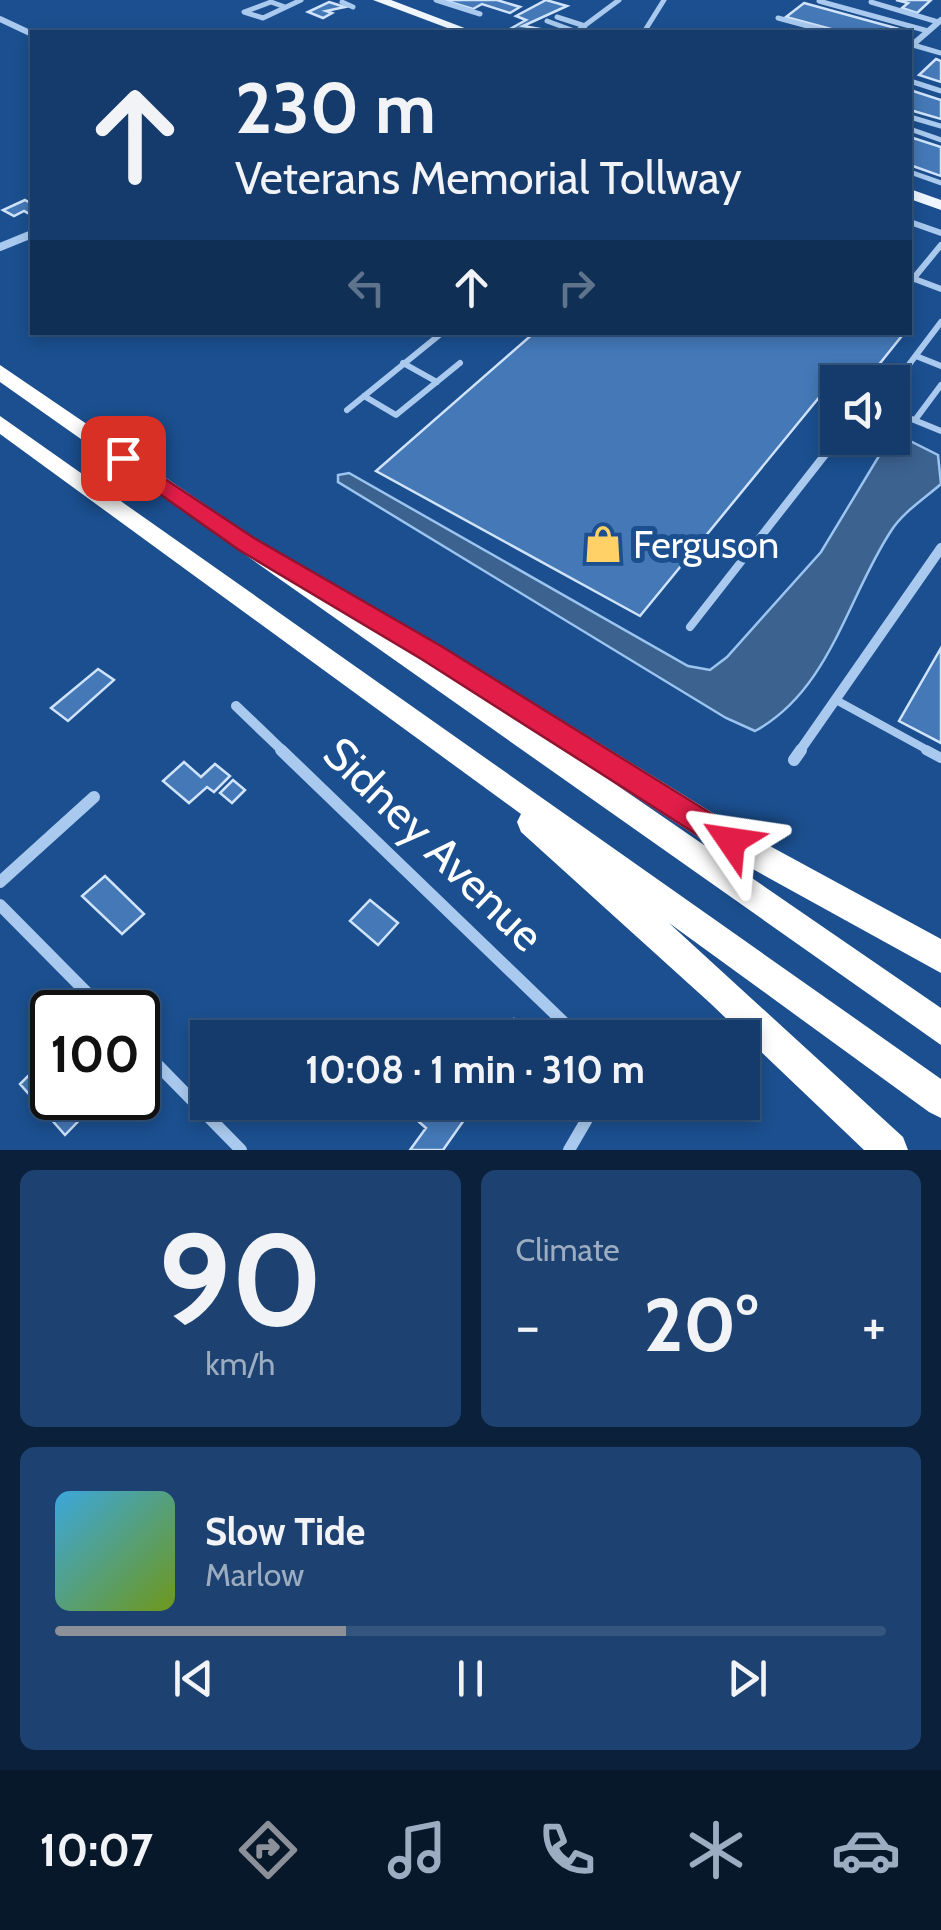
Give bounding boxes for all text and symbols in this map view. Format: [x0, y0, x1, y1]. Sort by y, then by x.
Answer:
text: 230 m [235, 65, 436, 151]
icon: ahead [70, 70, 200, 200]
text: Veterans Memorial Tollway [235, 151, 742, 205]
icon: left [339, 260, 394, 315]
icon: ahead [444, 260, 499, 315]
icon: right [549, 260, 604, 315]
map controls [820, 365, 910, 455]
button: sound [820, 365, 910, 455]
pin [81, 416, 166, 501]
icon: arrive [96, 431, 151, 486]
place label: Ferguson [633, 521, 779, 568]
shop icon: Ferguson [582, 523, 624, 565]
street label: Sidney Avenue [313, 726, 555, 962]
position arrow [679, 789, 783, 893]
speed limit sign: 100 [30, 990, 160, 1120]
text: 10:08 · 1 min · 310 m [305, 1046, 645, 1093]
text: 90 [158, 1200, 323, 1358]
text: Climate [516, 1230, 620, 1269]
text: 20° [644, 1279, 758, 1370]
text: − [516, 1292, 540, 1359]
text: + [862, 1292, 886, 1359]
text: km/h [205, 1344, 275, 1383]
text: Slow Tide [205, 1508, 365, 1555]
text: Marlow [205, 1555, 304, 1594]
icon: previous [166, 1651, 221, 1706]
icon: pause [443, 1651, 498, 1706]
icon: next [720, 1651, 775, 1706]
icon: directions [233, 1815, 303, 1885]
icon: music [382, 1815, 452, 1885]
icon: phone [532, 1815, 602, 1885]
icon: climate [681, 1815, 751, 1885]
icon: car [831, 1815, 901, 1885]
text: 10:07 [40, 1823, 153, 1877]

